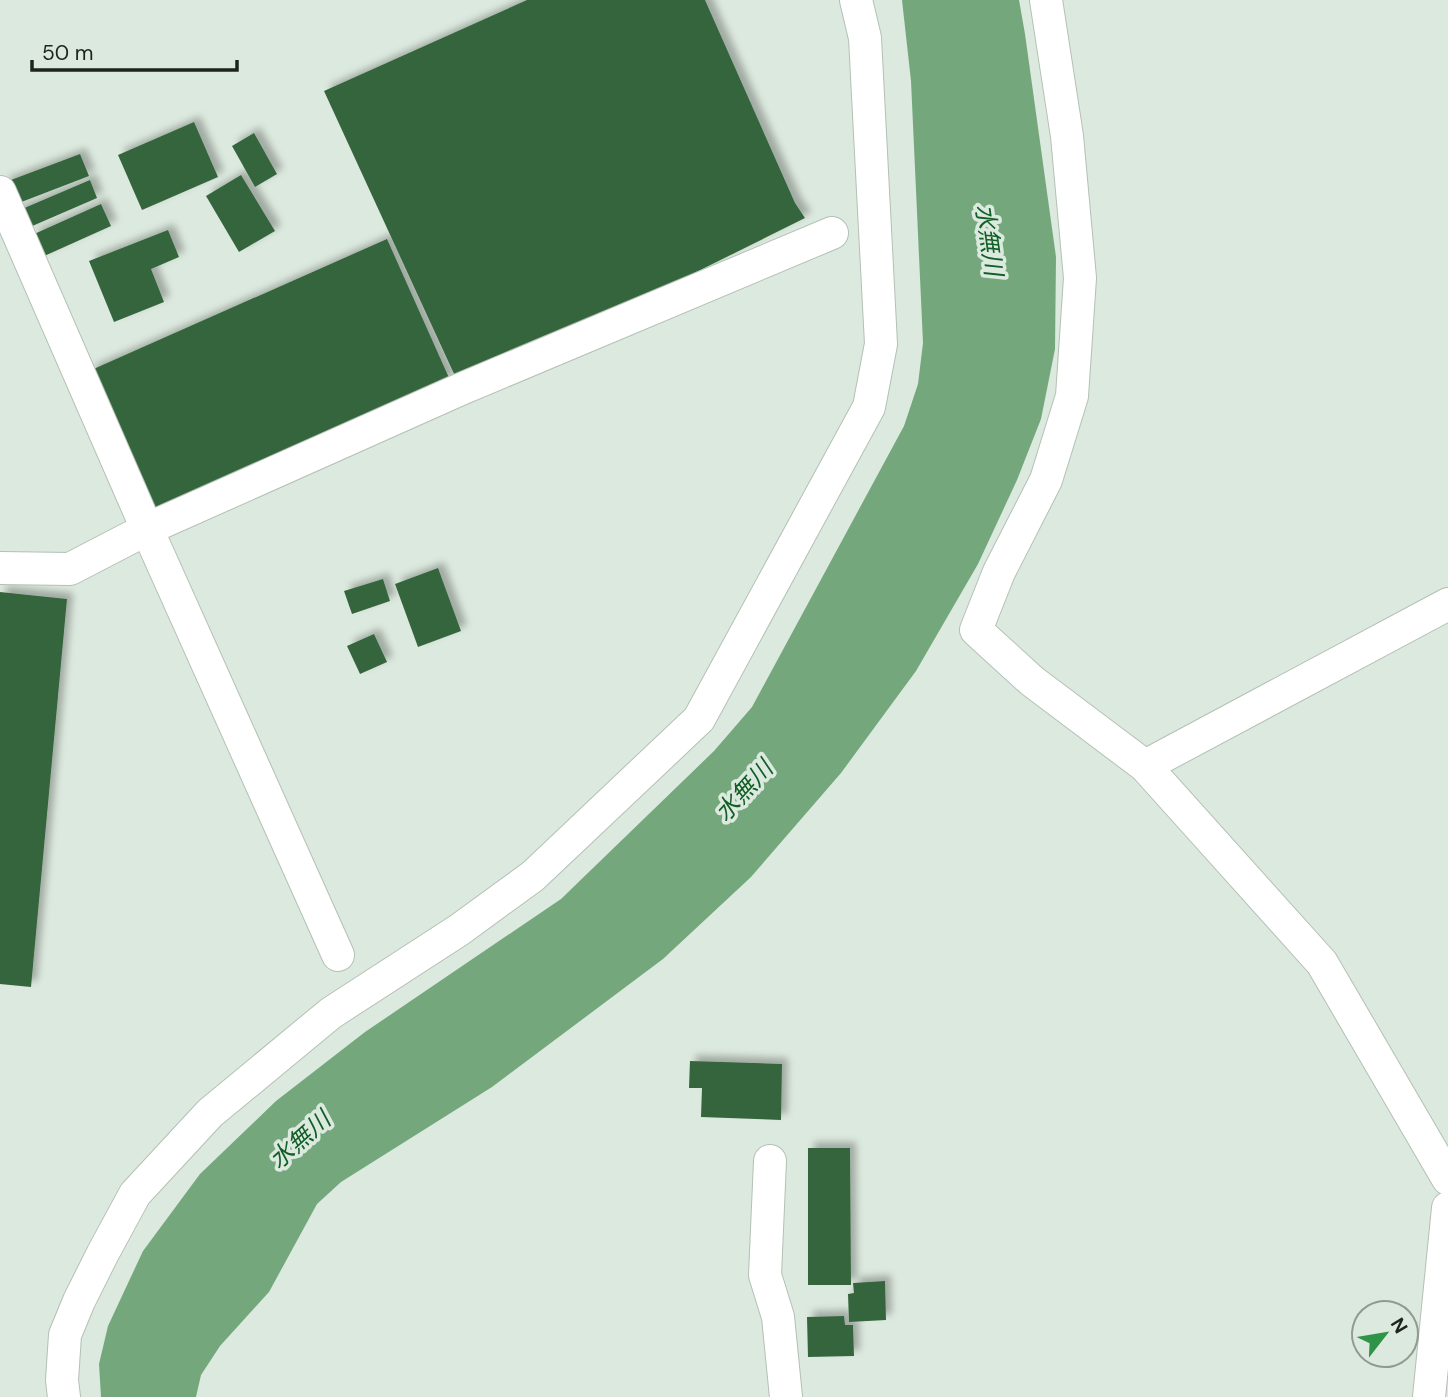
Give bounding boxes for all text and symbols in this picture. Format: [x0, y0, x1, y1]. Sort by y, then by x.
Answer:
scale bar [32, 28, 236, 72]
text: 50 m [42, 39, 93, 67]
water label: 水無川 [969, 202, 1010, 281]
water label: 水無川 [708, 751, 781, 828]
water label: 水無川 [263, 1102, 339, 1175]
north arrow [1350, 1299, 1420, 1369]
text: N [1385, 1313, 1413, 1338]

